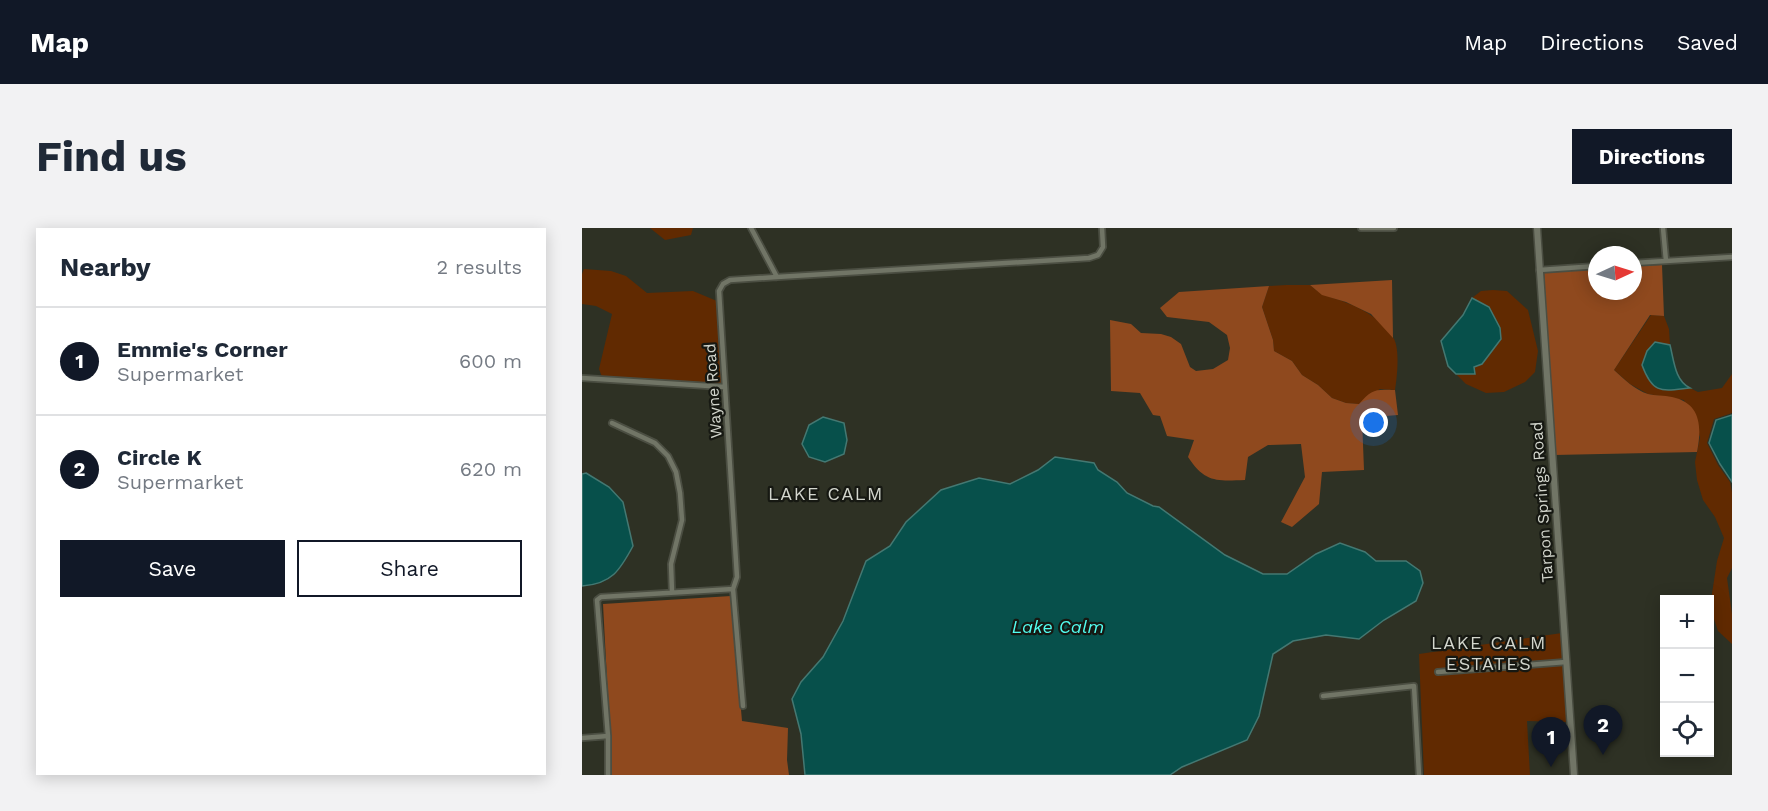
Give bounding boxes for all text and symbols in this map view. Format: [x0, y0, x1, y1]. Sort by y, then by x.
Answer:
text: Map [30, 26, 89, 59]
text: Map [1464, 30, 1507, 55]
text: Directions [1540, 30, 1644, 55]
text: Saved [1677, 30, 1738, 55]
button: Directions [1572, 129, 1732, 184]
text: Find us [36, 132, 187, 181]
north arrow [1588, 246, 1642, 300]
text: Nearby [60, 252, 151, 282]
text: 2 results [437, 255, 522, 279]
text: Emmie's Corner [117, 337, 288, 362]
street label: Wayne Road [700, 343, 726, 439]
text: 1 [75, 349, 84, 373]
text: 600 m [459, 349, 522, 373]
text: Supermarket [117, 362, 243, 386]
your location [1359, 408, 1388, 437]
street label: Tarpon Springs Road [1527, 421, 1557, 583]
text: Circle K [117, 445, 202, 470]
text: 2 [74, 457, 85, 481]
text: 620 m [460, 457, 522, 481]
text: Supermarket [117, 470, 243, 494]
district label: LAKE CALM [768, 483, 884, 504]
button: Save [60, 540, 285, 597]
button: Share [297, 540, 522, 597]
map controls [1660, 595, 1714, 757]
button: + [1660, 595, 1714, 649]
water label: Lake Calm [1012, 616, 1104, 637]
district label: LAKE CALM ESTATES [1431, 632, 1547, 674]
button: − [1660, 649, 1714, 703]
button: locate [1660, 703, 1714, 757]
pin: 2 [1584, 706, 1622, 755]
pin: 1 [1532, 718, 1570, 767]

